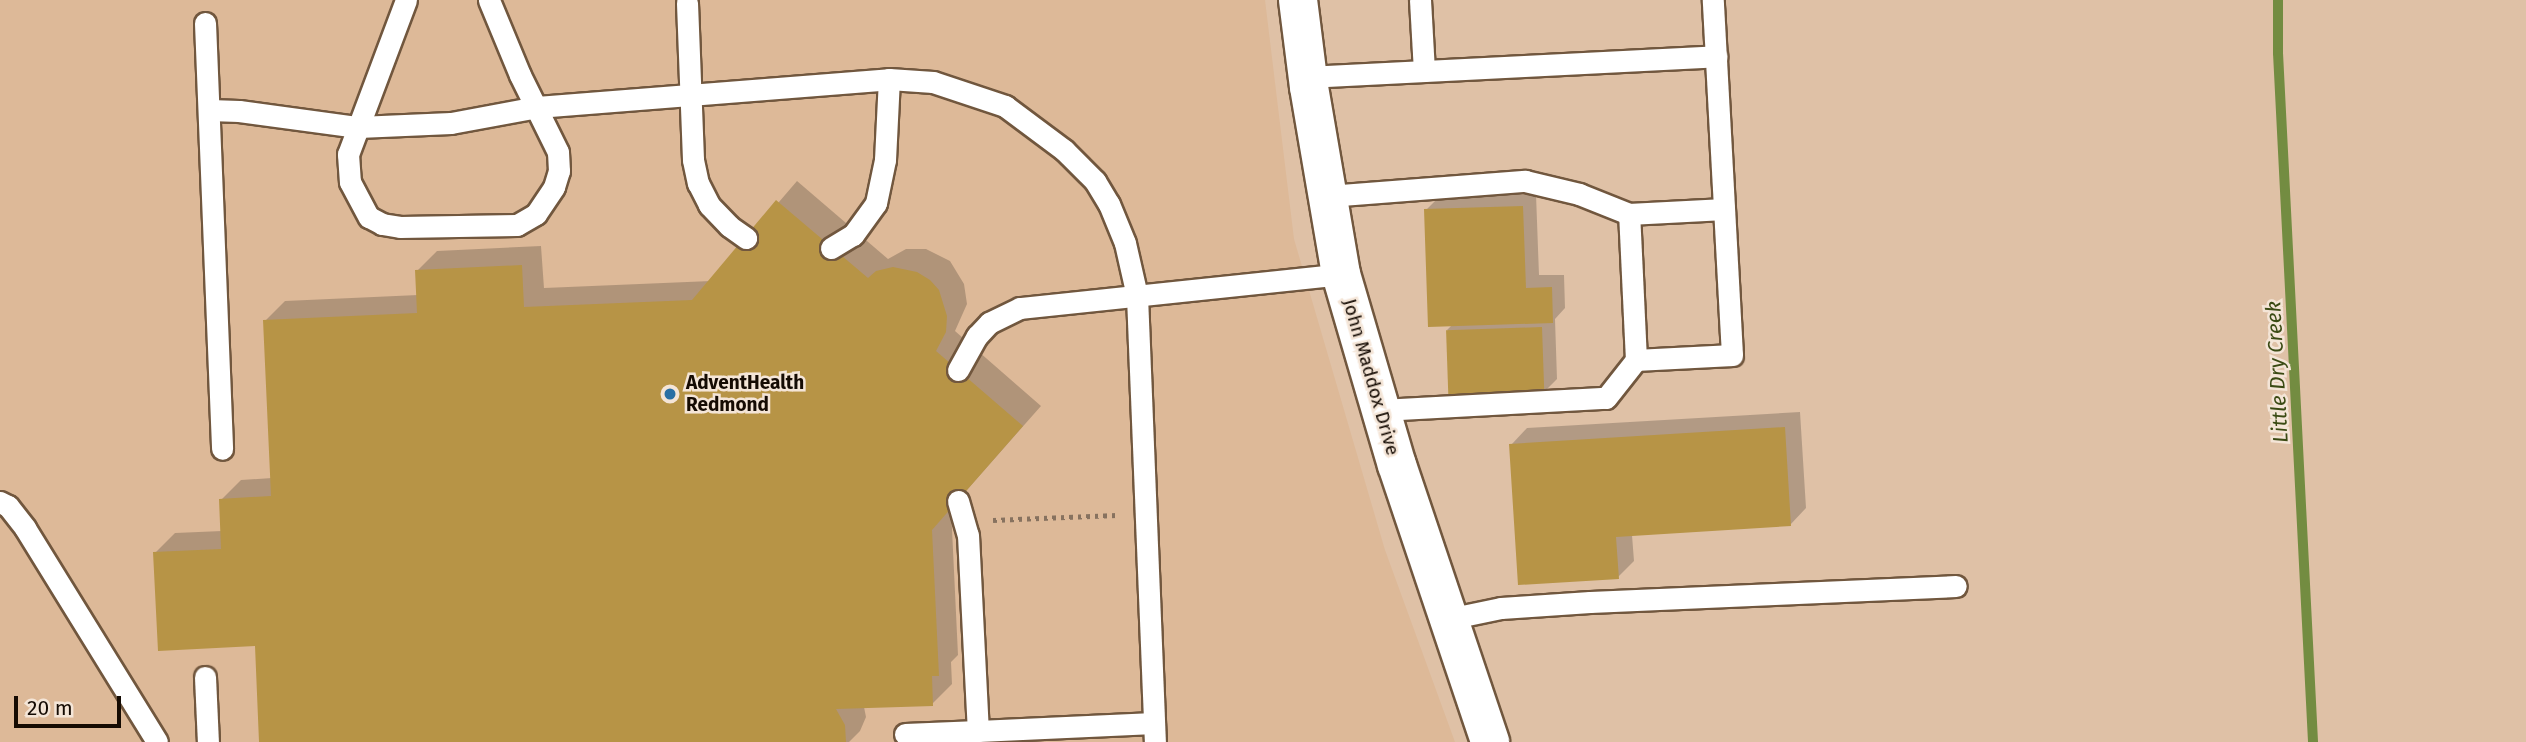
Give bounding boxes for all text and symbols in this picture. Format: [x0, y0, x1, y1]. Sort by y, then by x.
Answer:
street label: John Maddox Drive [1338, 296, 1404, 458]
water label: Little Dry Creek [2261, 300, 2293, 444]
place label: AdventHealth Redmond [686, 372, 804, 416]
marker: AdventHealth Redmond [660, 384, 680, 404]
scale bar [18, 682, 124, 726]
text: 20 m [27, 695, 73, 721]

